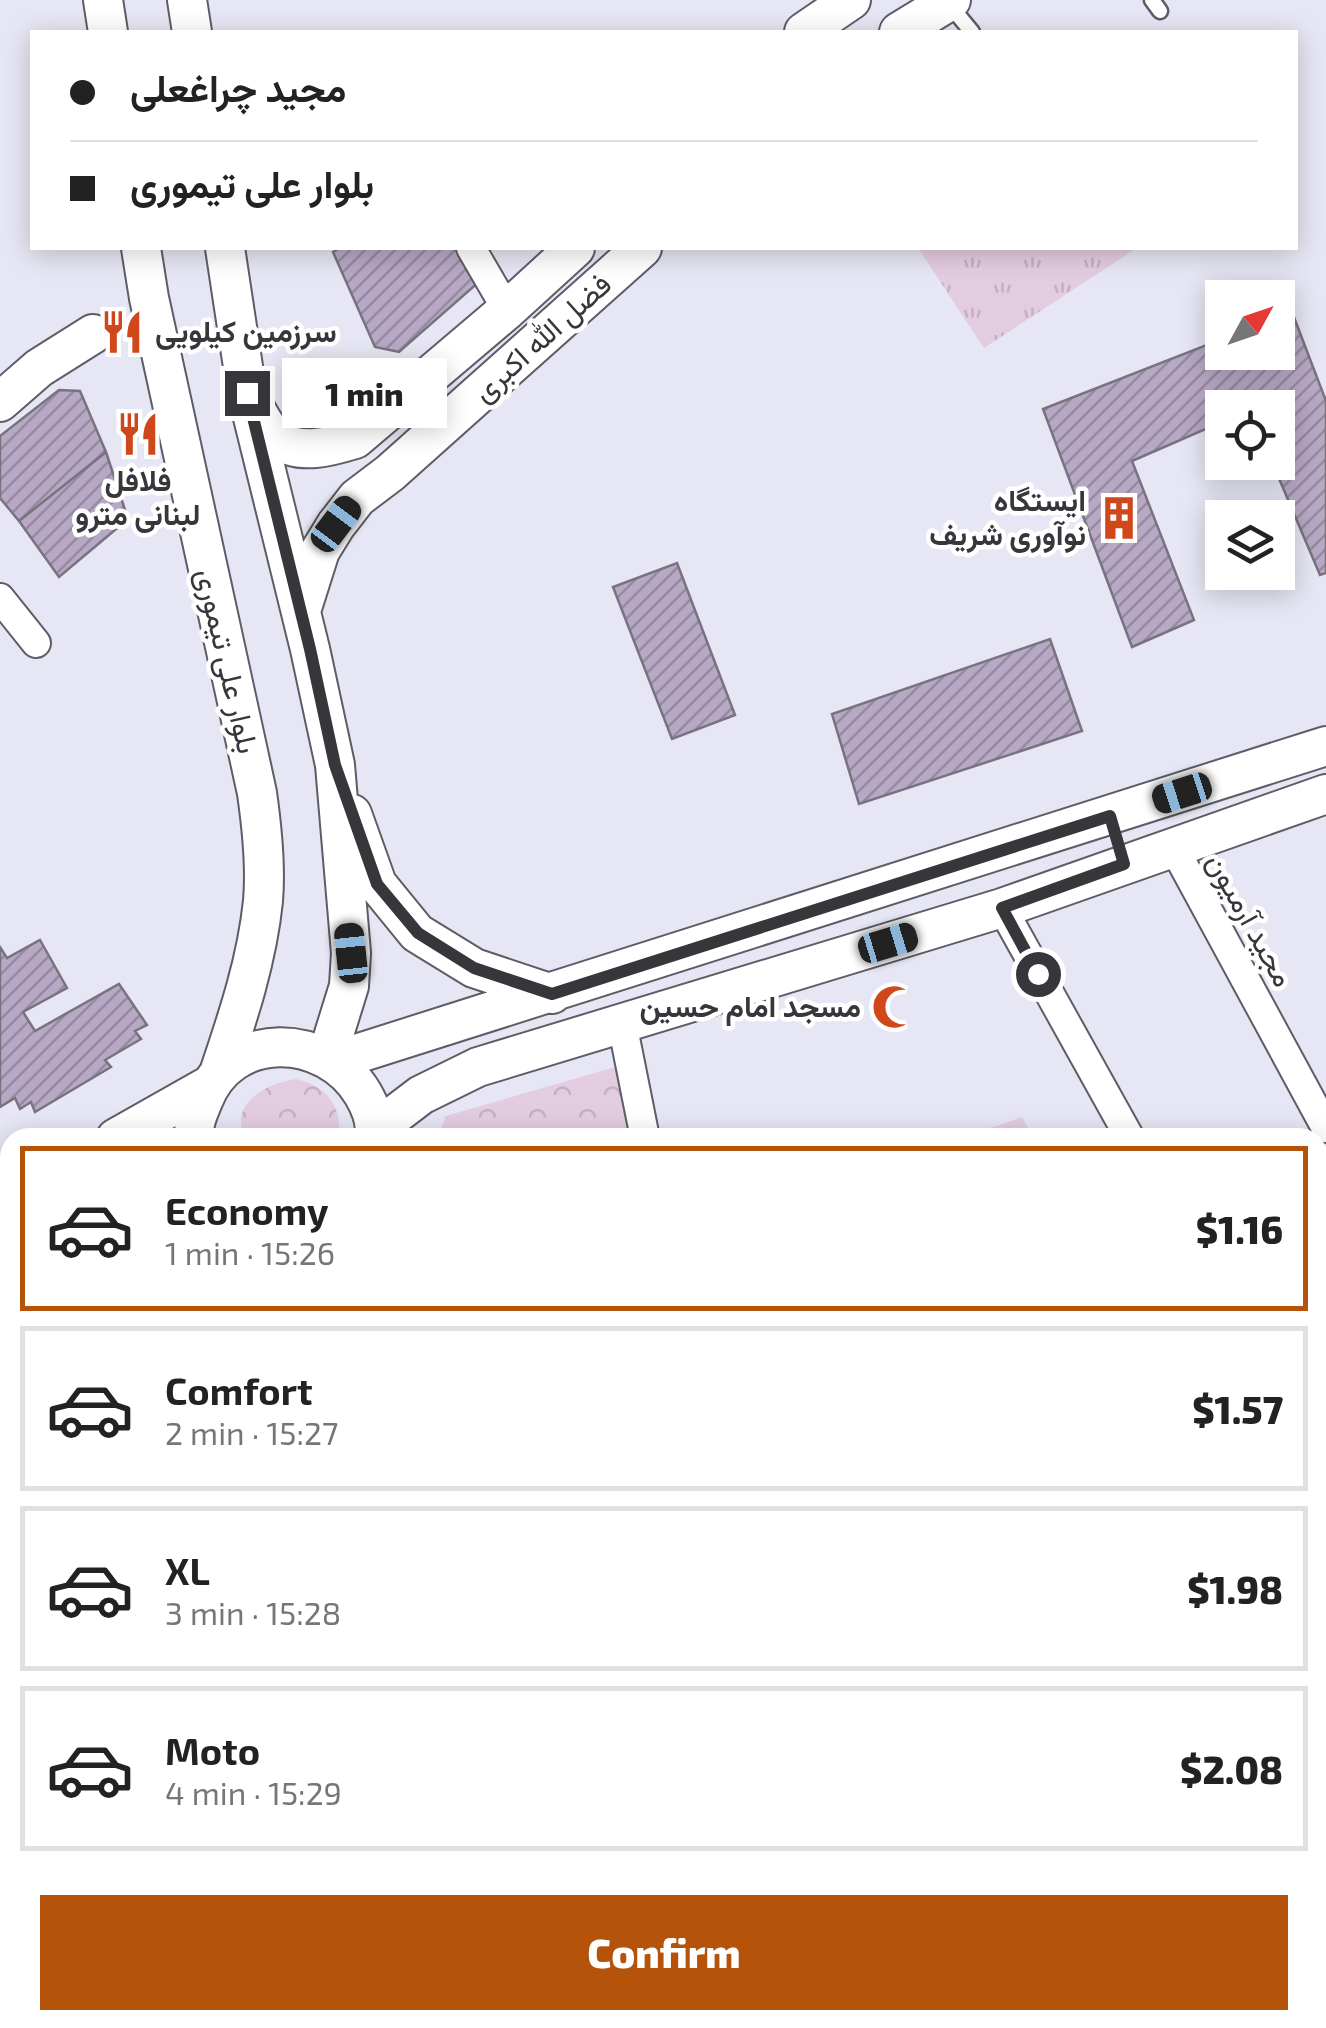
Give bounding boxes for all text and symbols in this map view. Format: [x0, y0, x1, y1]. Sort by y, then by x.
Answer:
text: مجید چراغعلی [130, 64, 346, 110]
text: بلوار علی تیموری [130, 160, 374, 206]
street label: فضل الله اکبری [464, 265, 619, 410]
north arrow [1205, 280, 1295, 370]
map controls [1205, 280, 1295, 590]
restaurant icon: سرزمین کیلویی [98, 308, 146, 356]
place label: سرزمین کیلویی [155, 312, 337, 350]
callout: 1 min [282, 358, 447, 428]
route end [225, 371, 270, 416]
text: 1 min [325, 374, 404, 412]
button: locate [1205, 390, 1295, 480]
restaurant icon: فلافل لبنانی مترو [114, 410, 162, 458]
place label: فلافل لبنانی مترو [75, 461, 201, 533]
place label: ایستگاه نوآوری شریف [929, 481, 1086, 553]
car [306, 491, 366, 557]
building icon: ایستگاه نوآوری شریف [1095, 494, 1143, 542]
button: layers [1205, 500, 1295, 590]
street label: بلوار علی تیموری [188, 564, 268, 757]
car [1149, 769, 1215, 817]
street label: مجید آرمیون [1199, 846, 1303, 993]
car [855, 920, 921, 966]
car [333, 922, 369, 984]
route start [1016, 952, 1061, 997]
mosque icon: مسجد امام حسین [870, 983, 918, 1031]
place label: مسجد امام حسین [639, 987, 861, 1026]
icon: car [45, 1184, 135, 1274]
text: Economy [165, 1187, 329, 1233]
text: $1.16 [1196, 1206, 1283, 1252]
text: 1 min · 15:26 [165, 1233, 335, 1271]
icon: car [45, 1364, 135, 1454]
text: Comfort [165, 1367, 313, 1413]
text: $1.57 [1192, 1386, 1283, 1432]
text: 2 min · 15:27 [165, 1413, 338, 1451]
icon: car [45, 1544, 135, 1634]
text: XL [165, 1547, 210, 1593]
text: $1.98 [1187, 1566, 1283, 1612]
text: 3 min · 15:28 [165, 1593, 341, 1631]
icon: car [45, 1724, 135, 1814]
text: Moto [165, 1727, 260, 1773]
text: $2.08 [1180, 1746, 1283, 1792]
text: 4 min · 15:29 [165, 1773, 342, 1811]
button: Confirm [40, 1895, 1288, 2010]

